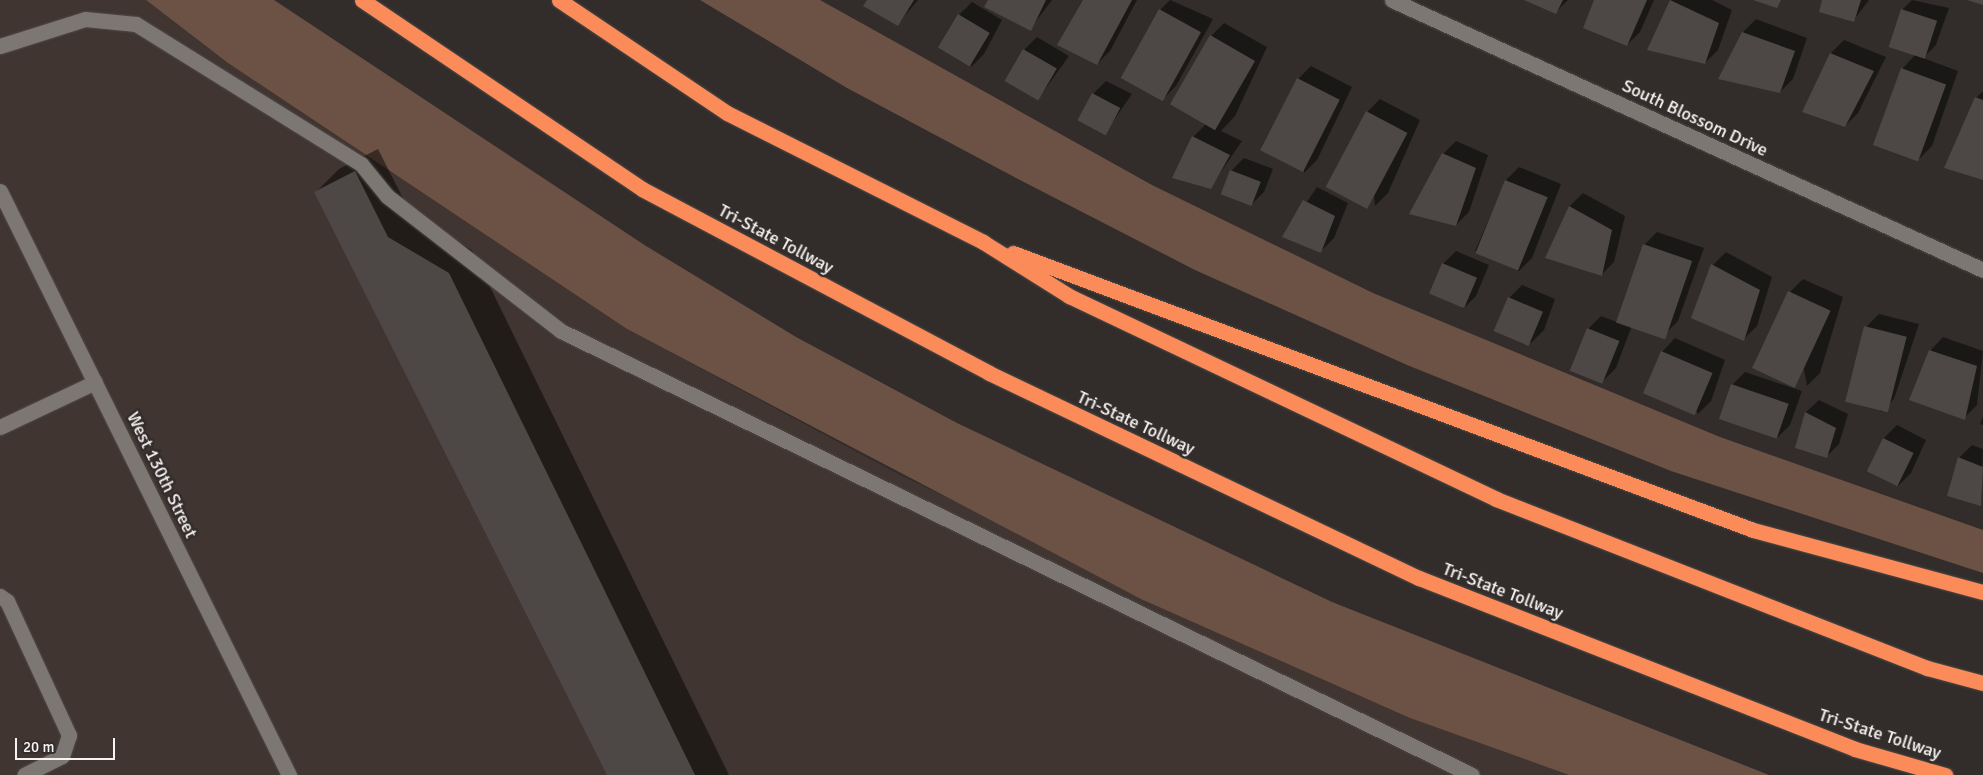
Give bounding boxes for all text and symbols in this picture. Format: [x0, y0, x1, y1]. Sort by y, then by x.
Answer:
street label: South Blossom Drive [1619, 75, 1771, 161]
street label: Tri-State Tollway [715, 200, 837, 278]
street label: Tri-State Tollway [1074, 386, 1198, 460]
street label: West 130th Street [122, 408, 202, 542]
street label: Tri-State Tollway [1440, 558, 1566, 624]
street label: Tri-State Tollway [1816, 704, 1944, 764]
scale bar [18, 728, 118, 760]
text: 20 m [23, 738, 54, 756]

